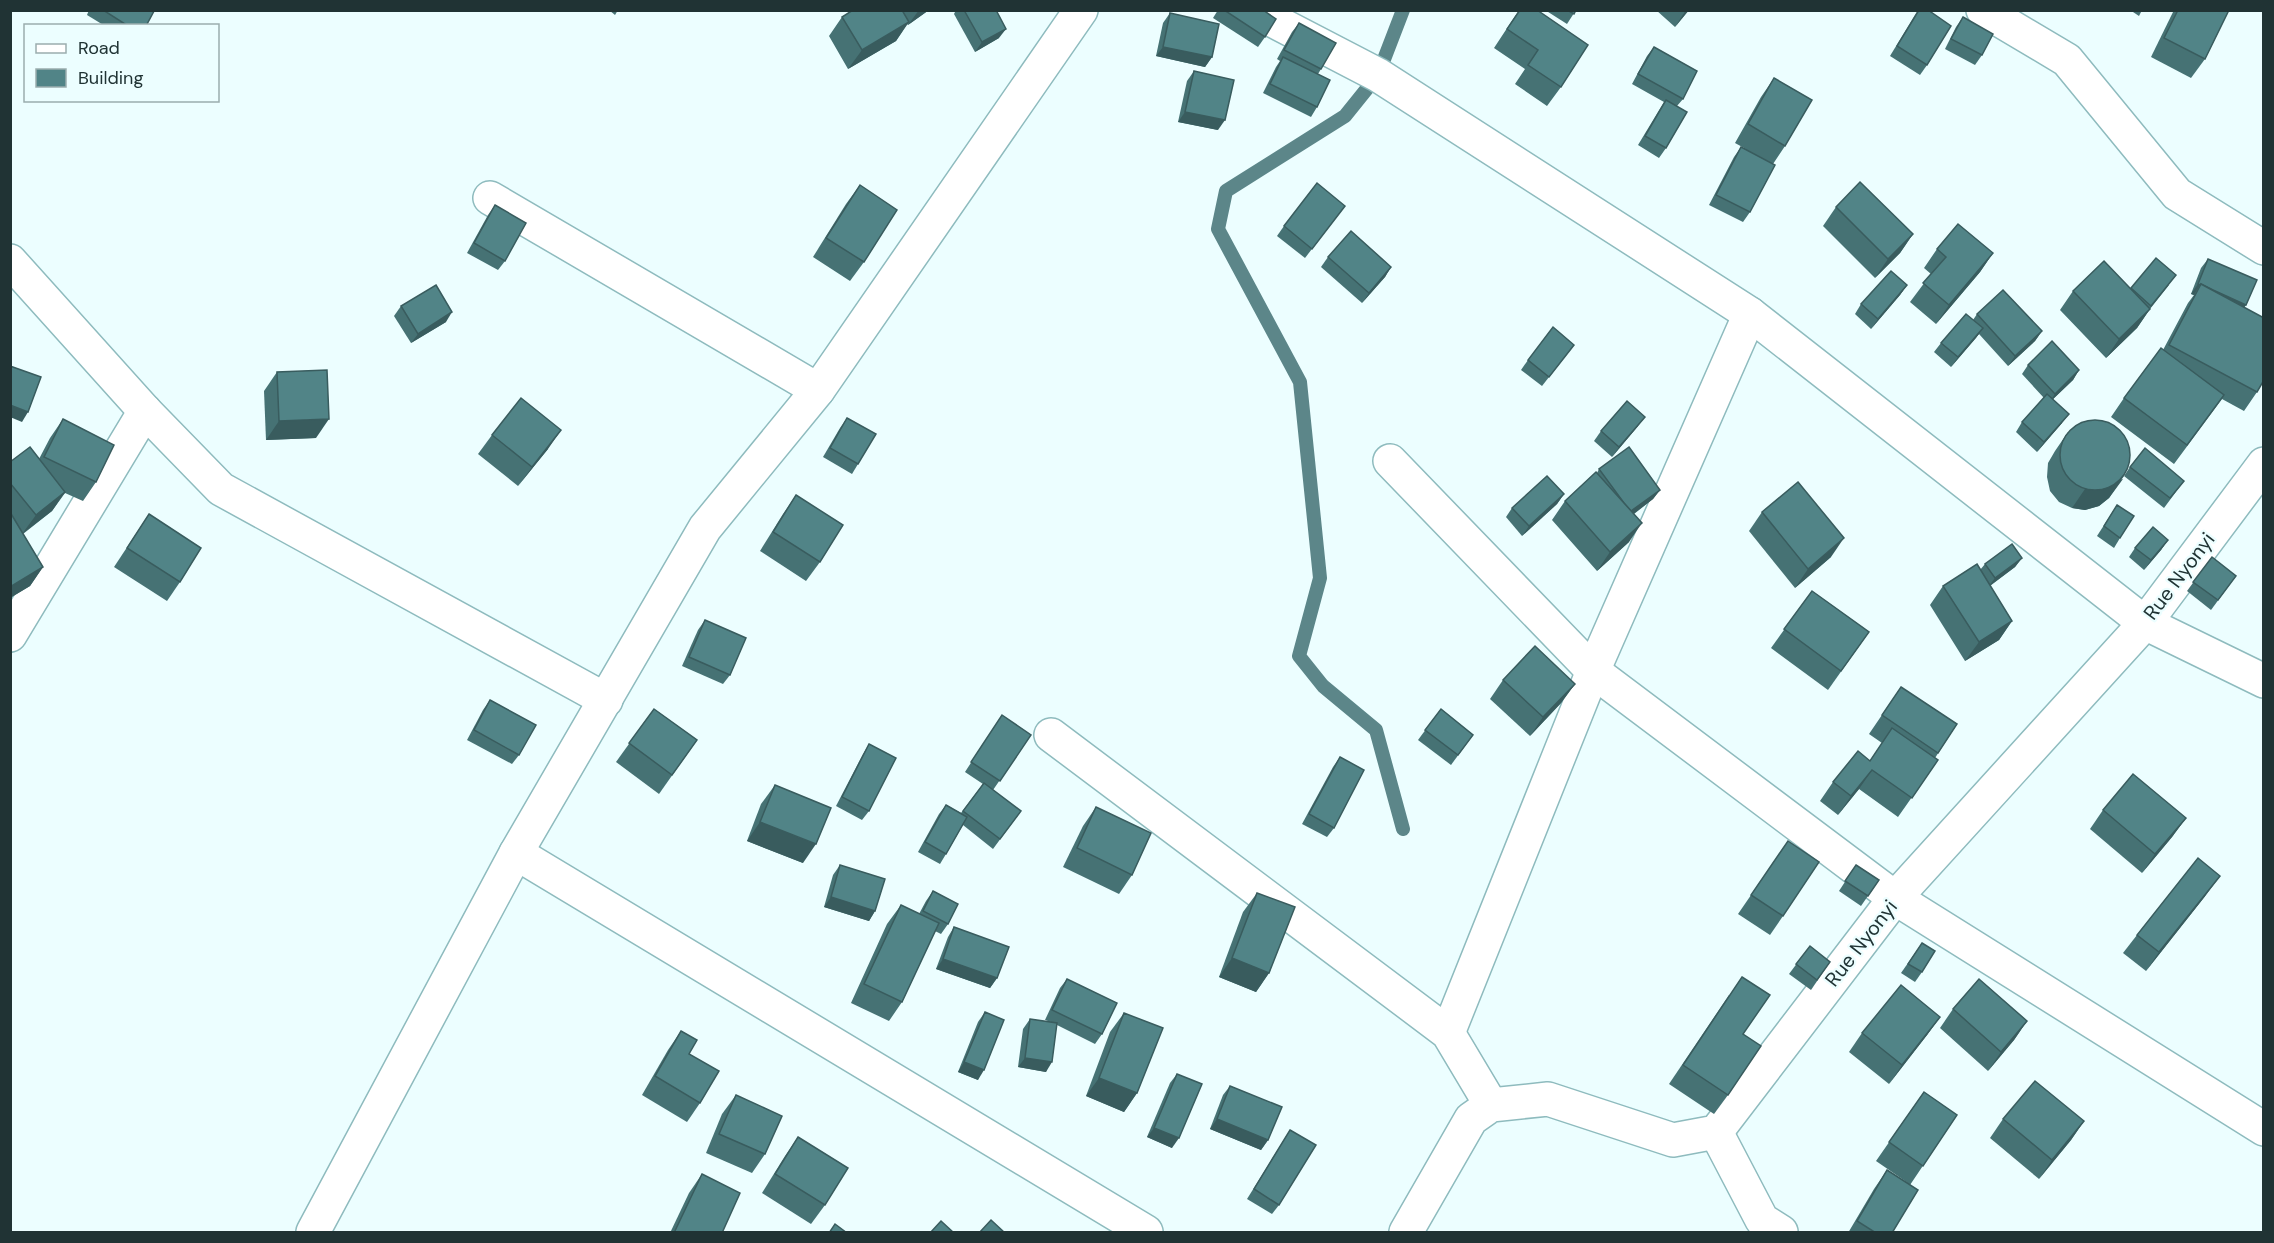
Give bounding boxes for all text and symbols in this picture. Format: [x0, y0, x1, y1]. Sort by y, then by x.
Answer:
legend [24, 24, 219, 102]
text: Road [78, 36, 120, 60]
text: Building [78, 66, 143, 90]
street label: Rue Nyonyi [2138, 527, 2220, 625]
street label: Rue Nyonyi [1819, 894, 1903, 992]

